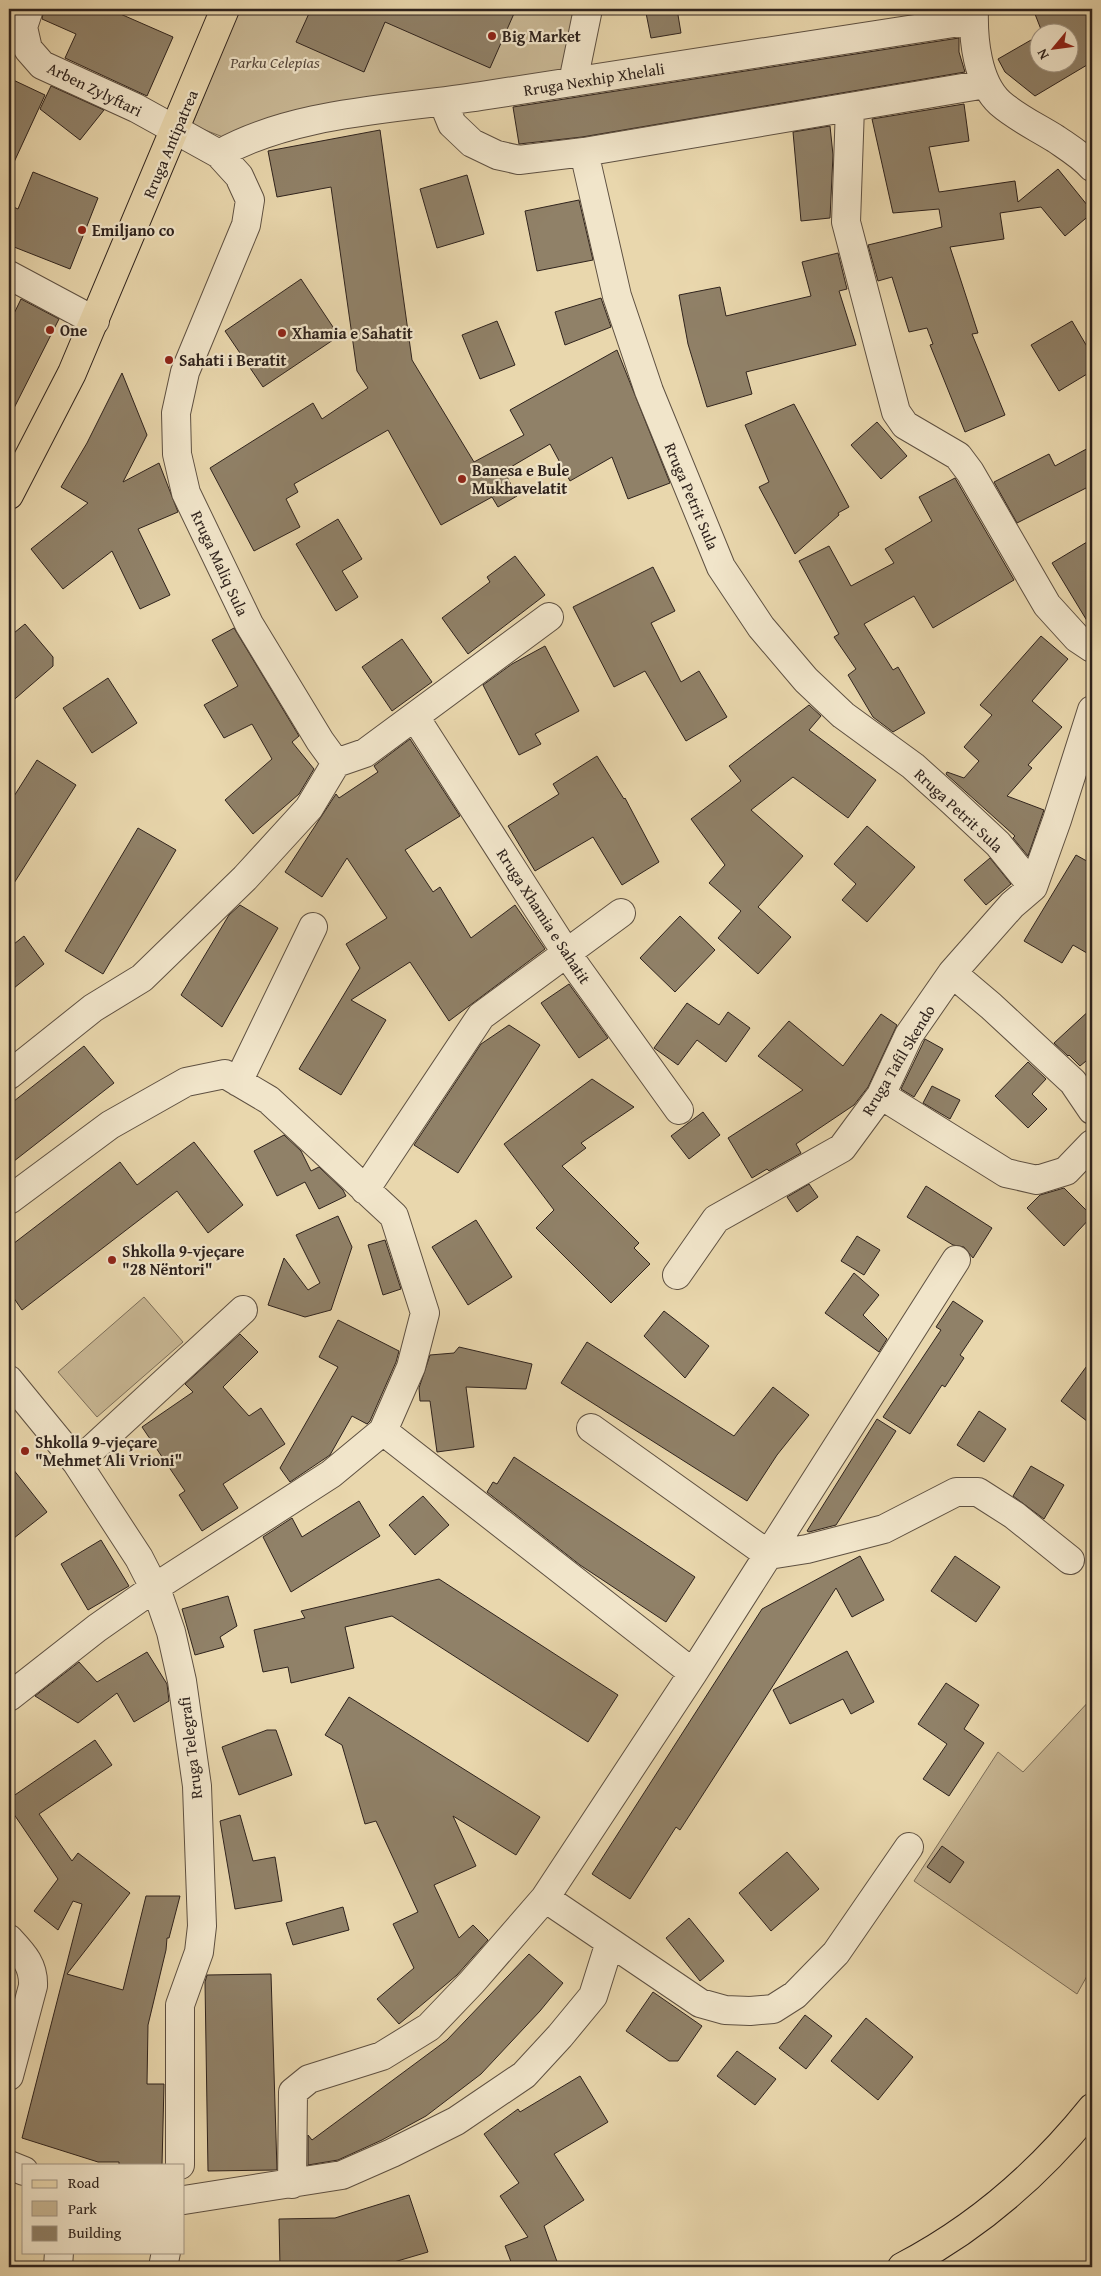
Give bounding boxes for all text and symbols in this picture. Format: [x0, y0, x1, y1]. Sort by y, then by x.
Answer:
north arrow [1028, 22, 1078, 72]
place label: Big Market [502, 24, 581, 48]
marker: Big Market [486, 30, 498, 42]
text: N [1031, 45, 1054, 63]
park label: Parku Celepias [229, 50, 320, 74]
street label: Arben Zylyftari [43, 56, 147, 123]
street label: Rruga Nexhip Xhelali [522, 56, 667, 102]
street label: Rruga Antipatrea [136, 86, 204, 202]
place label: Emiljano co [92, 218, 175, 242]
marker: Emiljano co [76, 224, 88, 236]
place label: One [60, 318, 88, 342]
place label: Xhamia e Sahatit [292, 321, 413, 345]
marker: One [44, 324, 56, 336]
marker: Xhamia e Sahatit [276, 327, 288, 339]
place label: Sahati i Beratit [179, 348, 287, 372]
marker: Sahati i Beratit [163, 354, 175, 366]
street label: Rruga Petrit Sula [659, 439, 725, 554]
place label: Banesa e Bule Mukhavelatit [472, 458, 569, 500]
marker: Banesa e Bule Mukhavelatit [456, 473, 468, 485]
street label: Rruga Maliq Sula [185, 506, 255, 620]
street label: Rruga Petrit Sula [909, 762, 1009, 858]
street label: Rruga Xhamia e Sahatit [491, 843, 597, 989]
street label: Rruga Tafil Skendo [855, 1000, 941, 1120]
place label: Shkolla 9-vjeçare "28 Nëntori" [122, 1239, 244, 1281]
marker: Shkolla 9-vjeçare "28 Nëntori" [106, 1254, 118, 1266]
place label: Shkolla 9-vjeçare "Mehmet Ali Vrioni" [35, 1430, 182, 1472]
marker: Shkolla 9-vjeçare "Mehmet Ali Vrioni" [19, 1445, 31, 1457]
street label: Rruga Telegrafi [172, 1695, 208, 1801]
legend [22, 2164, 185, 2254]
text: Road [68, 2172, 99, 2193]
text: Park [68, 2198, 97, 2219]
text: Building [68, 2222, 122, 2243]

